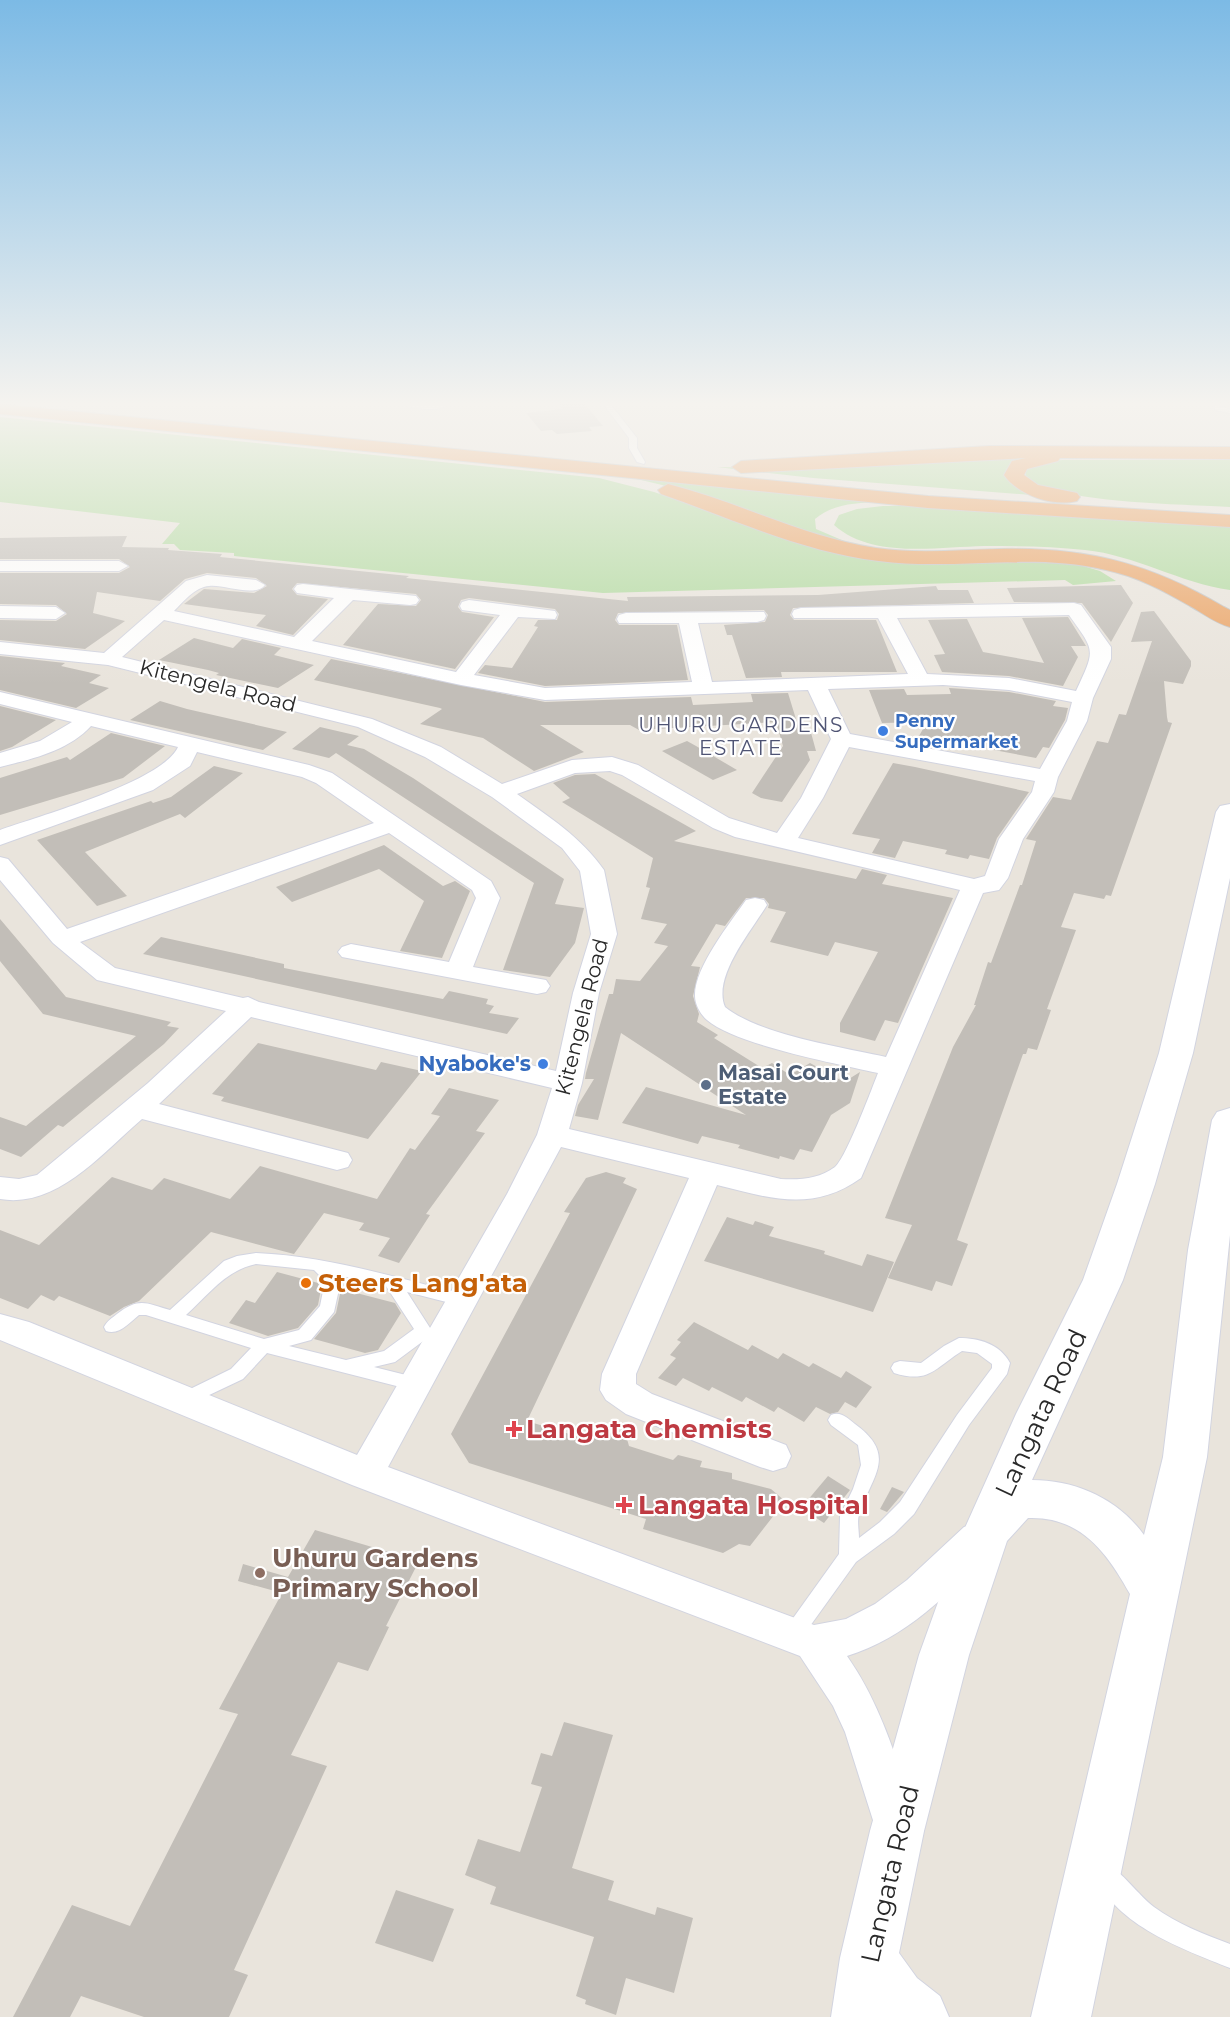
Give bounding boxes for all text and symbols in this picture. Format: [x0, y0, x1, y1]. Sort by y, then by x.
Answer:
street label: Kitengela Road [137, 654, 299, 717]
place label: Penny Supermarket [895, 710, 1019, 753]
district label: UHURU GARDENS ESTATE [638, 713, 844, 760]
marker: Penny Supermarket [876, 724, 890, 738]
street label: Kitengela Road [550, 936, 613, 1098]
place label: Nyaboke's [419, 1051, 531, 1076]
marker: Nyaboke's [536, 1057, 550, 1071]
place label: Masai Court Estate [718, 1060, 849, 1109]
marker: Masai Court Estate [699, 1078, 713, 1092]
place label: Steers Lang'ata [318, 1267, 528, 1299]
marker: Steers Lang'ata [299, 1276, 313, 1290]
street label: Langata Road [988, 1324, 1094, 1502]
place label: Langata Chemists [526, 1413, 772, 1445]
marker: Langata Chemists [507, 1422, 521, 1436]
place label: Langata Hospital [638, 1489, 869, 1521]
marker: Langata Hospital [615, 1496, 633, 1514]
place label: Uhuru Gardens Primary School [272, 1542, 479, 1604]
marker: Uhuru Gardens Primary School [253, 1566, 267, 1580]
street label: Langata Road [854, 1782, 926, 1966]

